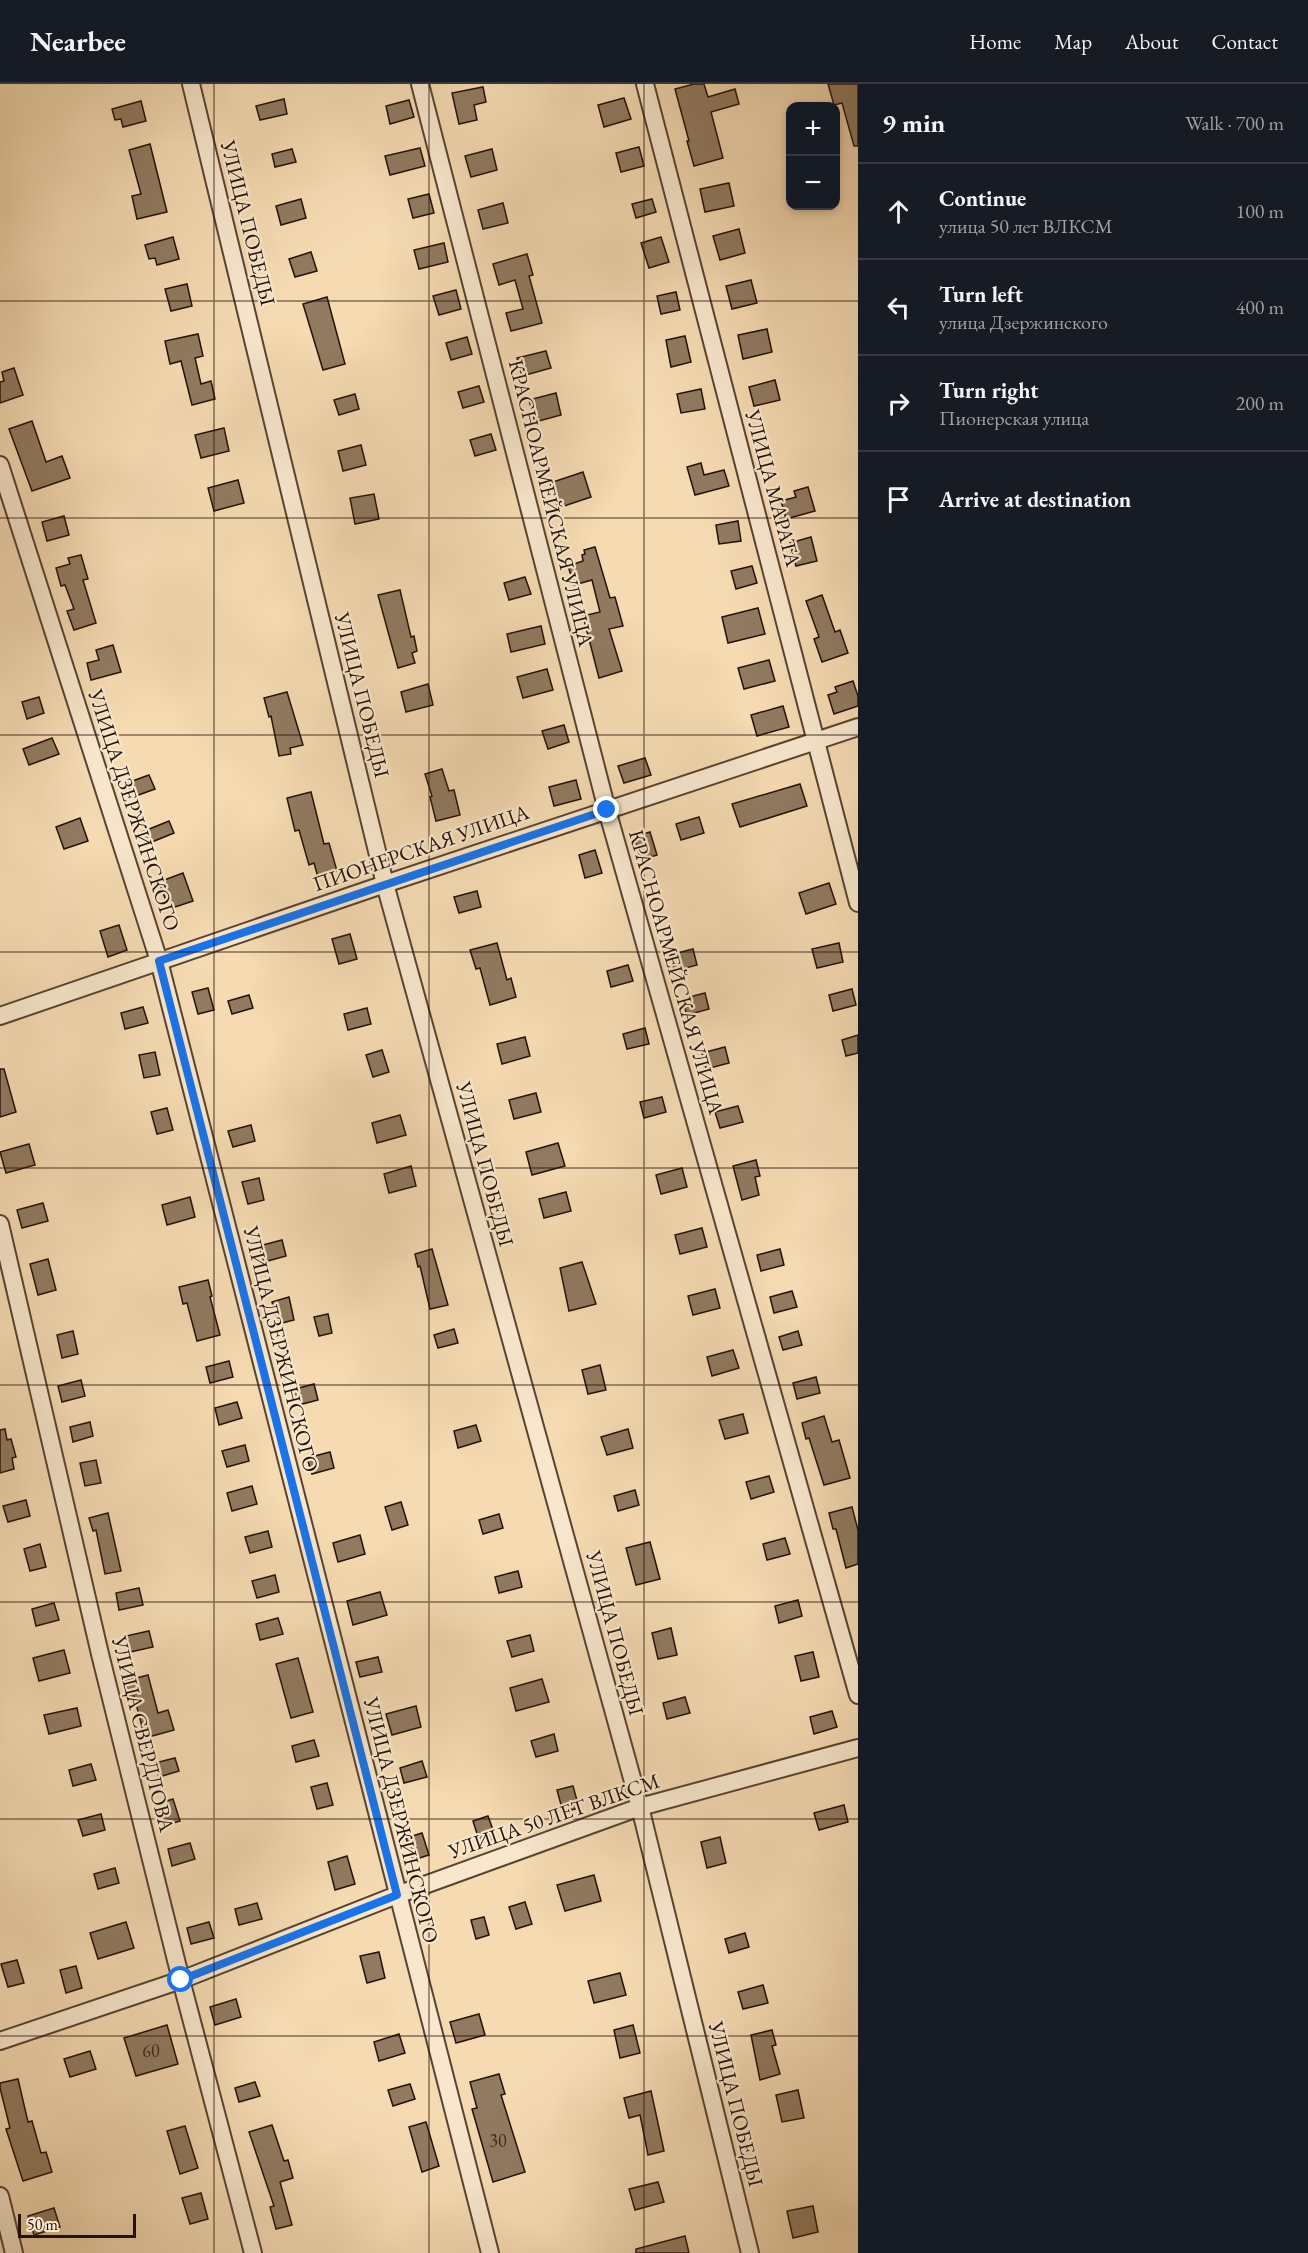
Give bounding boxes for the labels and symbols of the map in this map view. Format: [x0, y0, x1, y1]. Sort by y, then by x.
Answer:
street label: УЛИЦА ПОБЕДЫ [215, 136, 282, 308]
street label: КРАСНОАРМЕЙСКАЯ УЛИЦА [503, 357, 600, 650]
street label: УЛИЦА МАРАТА [739, 406, 808, 570]
street label: УЛИЦА ПОБЕДЫ [329, 608, 396, 780]
street label: УЛИЦА ДЗЕРЖИНСКОГО [82, 685, 186, 934]
route end [593, 796, 619, 822]
street label: ПИОНЕРСКАЯ УЛИЦА [309, 798, 533, 897]
street label: КРАСНОАРМЕЙСКАЯ УЛИЦА [623, 826, 730, 1118]
street label: УЛИЦА ПОБЕДЫ [450, 1078, 520, 1249]
street label: УЛИЦА ДЗЕРЖИНСКОГО [238, 1222, 325, 1475]
street label: УЛИЦА ПОБЕДЫ [580, 1547, 650, 1718]
street label: УЛИЦА СВЕРДЛОВА [106, 1632, 181, 1835]
street label: УЛИЦА ДЗЕРЖИНСКОГО [358, 1693, 445, 1946]
street label: УЛИЦА 50 ЛЕТ ВЛКСМ [444, 1767, 663, 1865]
route start [167, 1966, 193, 1992]
street label: УЛИЦА ПОБЕДЫ [703, 2017, 770, 2189]
house number: 60 [142, 2039, 160, 2062]
house number: 30 [489, 2129, 507, 2152]
scale bar [18, 2211, 136, 2238]

